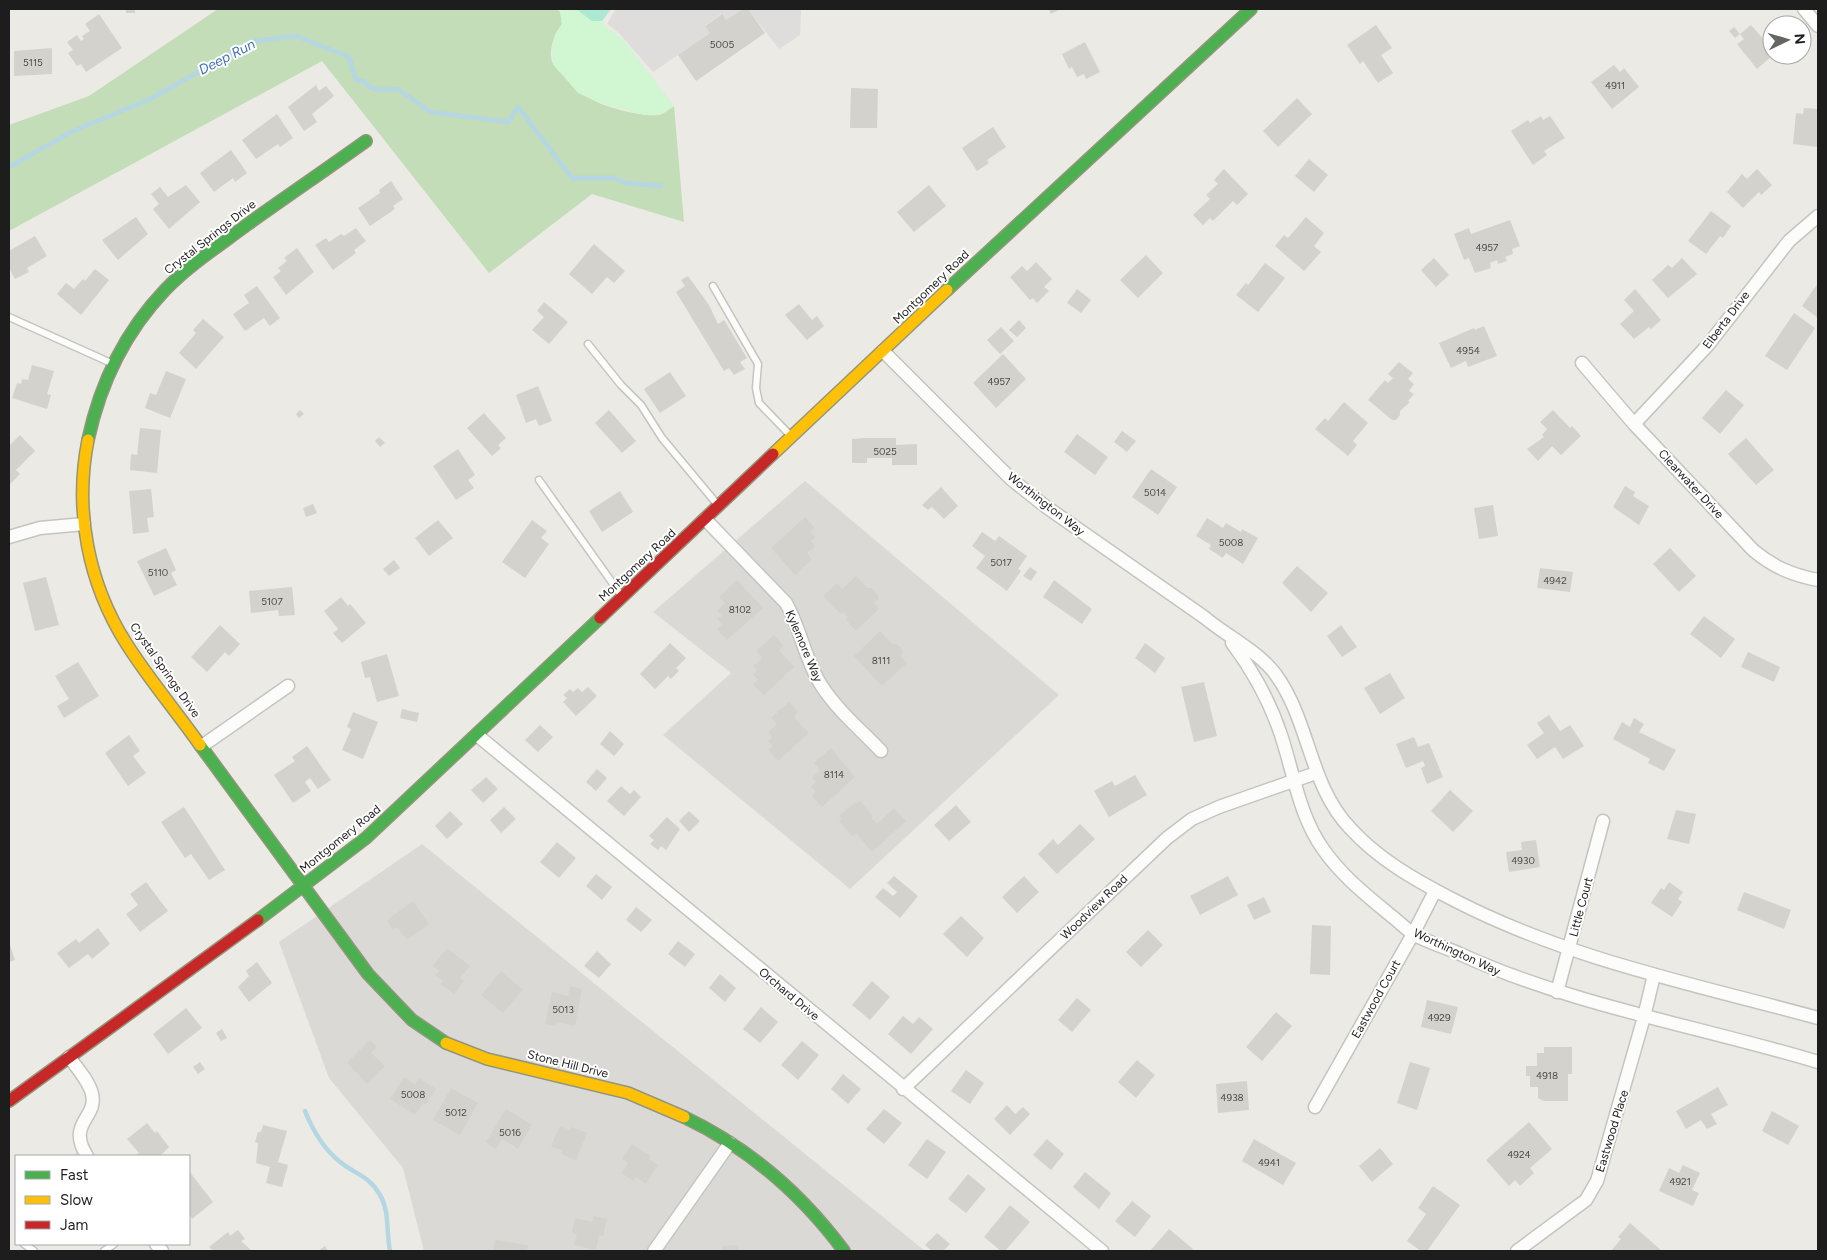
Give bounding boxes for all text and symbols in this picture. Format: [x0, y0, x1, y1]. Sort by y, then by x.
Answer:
north arrow [1762, 15, 1812, 65]
text: N [1791, 33, 1808, 45]
water label: Deep Run [196, 35, 258, 78]
house number: 5005 [710, 38, 734, 51]
house number: 5115 [23, 56, 43, 69]
house number: 4911 [1605, 79, 1625, 92]
street label: Crystal Springs Drive [161, 197, 259, 277]
house number: 4957 [1476, 241, 1499, 254]
street label: Montgomery Road [890, 247, 972, 327]
street label: Elberta Drive [1700, 288, 1753, 352]
house number: 4954 [1456, 344, 1480, 357]
house number: 4957 [988, 375, 1011, 388]
house number: 5025 [873, 445, 897, 458]
street label: Clearwater Drive [1655, 447, 1727, 522]
street label: Worthington Way [1005, 469, 1088, 539]
house number: 5014 [1144, 486, 1166, 499]
street label: Montgomery Road [596, 526, 678, 604]
house number: 5008 [1219, 536, 1243, 549]
house number: 5017 [990, 556, 1012, 569]
house number: 5110 [148, 566, 168, 579]
house number: 4942 [1543, 574, 1567, 587]
house number: 5107 [261, 595, 283, 608]
house number: 8102 [729, 603, 751, 616]
street label: Kylemore Way [783, 608, 826, 685]
street label: Crystal Springs Drive [127, 620, 203, 720]
house number: 8111 [872, 654, 890, 667]
house number: 8114 [824, 768, 844, 781]
street label: Montgomery Road [297, 802, 383, 876]
house number: 4930 [1511, 854, 1535, 867]
street label: Woodview Road [1058, 872, 1130, 942]
street label: Little Court [1566, 875, 1596, 938]
street label: Worthington Way [1411, 926, 1503, 979]
street label: Eastwood Court [1349, 957, 1404, 1041]
street label: Orchard Drive [756, 965, 822, 1024]
house number: 5013 [552, 1003, 574, 1016]
house number: 4929 [1427, 1011, 1451, 1024]
street label: Stone Hill Drive [526, 1047, 610, 1081]
house number: 4918 [1536, 1069, 1558, 1082]
house number: 5008 [401, 1088, 425, 1101]
street label: Eastwood Place [1593, 1088, 1631, 1174]
house number: 4938 [1220, 1091, 1244, 1104]
house number: 5012 [445, 1106, 467, 1119]
house number: 5016 [499, 1126, 521, 1139]
house number: 4924 [1507, 1148, 1531, 1161]
legend [15, 1155, 190, 1245]
house number: 4941 [1258, 1156, 1280, 1169]
text: Fast [60, 1166, 89, 1184]
house number: 4921 [1669, 1175, 1691, 1188]
text: Slow [60, 1191, 93, 1209]
text: Jam [60, 1216, 88, 1234]

